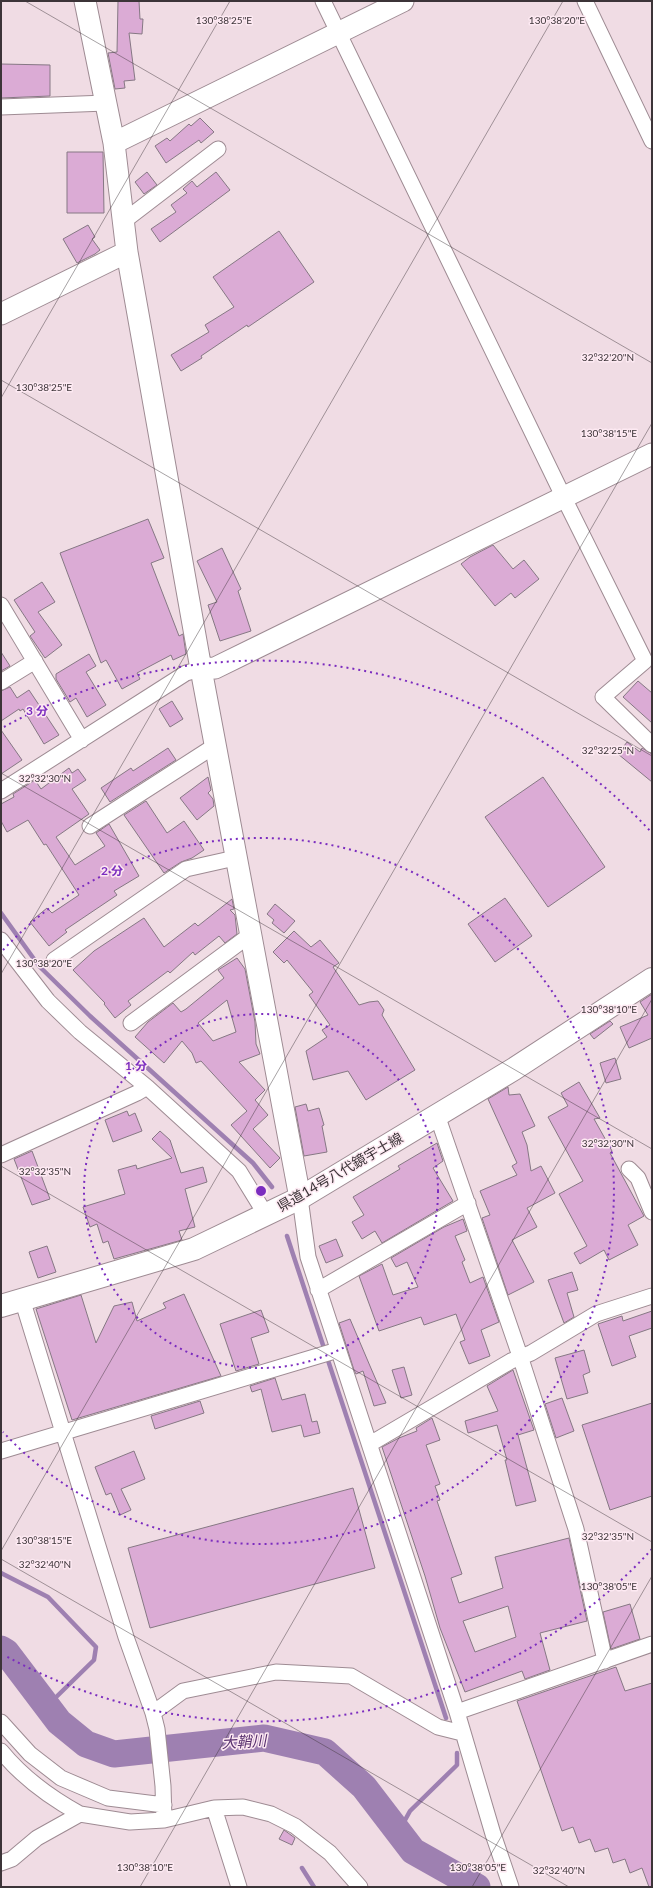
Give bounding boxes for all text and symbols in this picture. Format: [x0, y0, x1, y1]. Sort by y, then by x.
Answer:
text: 130°38'25"E [196, 14, 252, 26]
text: 130°38'20"E [529, 14, 585, 26]
text: 32°32'20"N [582, 351, 634, 363]
text: 130°38'25"E [16, 381, 72, 393]
text: 130°38'15"E [581, 427, 637, 439]
text: 3 分 [26, 703, 48, 718]
text: 32°32'25"N [582, 744, 634, 756]
text: 32°32'30"N [19, 772, 71, 784]
text: 2 分 [101, 863, 123, 878]
text: 130°38'20"E [16, 957, 72, 969]
text: 130°38'10"E [581, 1003, 637, 1015]
text: 1 分 [125, 1058, 147, 1073]
street label: 県道14号八代鏡宇土線 [274, 1129, 406, 1214]
text: 32°32'30"N [582, 1137, 634, 1149]
text: 32°32'35"N [19, 1165, 71, 1177]
centre of rings [254, 1184, 268, 1198]
text: 32°32'35"N [582, 1530, 634, 1542]
text: 130°38'15"E [16, 1534, 72, 1546]
text: 32°32'40"N [19, 1558, 71, 1570]
text: 130°38'05"E [581, 1580, 637, 1592]
water label: 大鞘川 [221, 1731, 269, 1751]
text: 130°38'10"E [117, 1861, 173, 1873]
text: 130°38'05"E [450, 1861, 506, 1873]
text: 32°32'40"N [533, 1864, 585, 1876]

